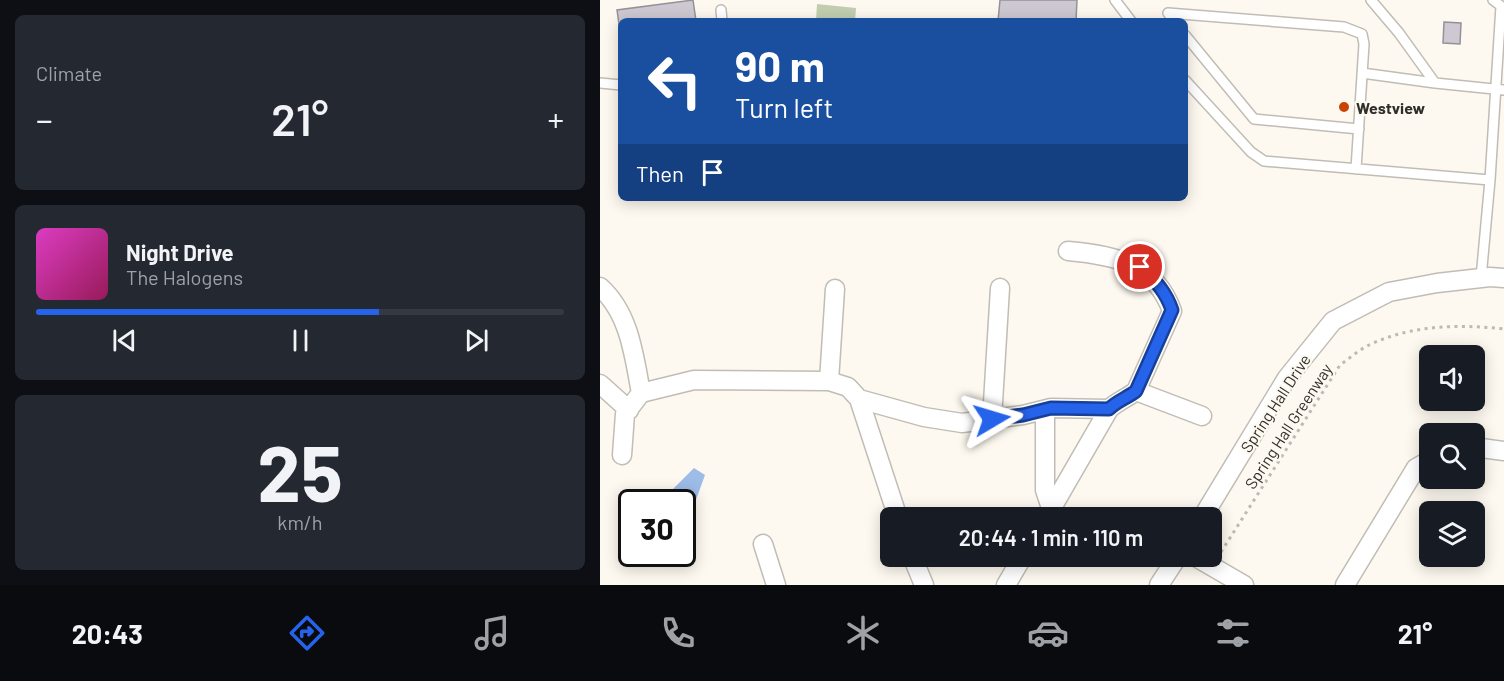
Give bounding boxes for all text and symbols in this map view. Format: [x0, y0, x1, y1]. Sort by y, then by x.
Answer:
text: 90 m [735, 40, 825, 90]
icon: left [636, 42, 714, 120]
text: Climate [36, 61, 102, 85]
text: 21° [271, 91, 329, 145]
text: Turn left [735, 91, 833, 123]
place label: Westview [1356, 98, 1425, 117]
text: − [36, 99, 53, 139]
text: + [547, 99, 564, 139]
marker: Westview [1337, 100, 1351, 114]
icon: arrive [696, 156, 729, 189]
text: Then [636, 160, 684, 186]
text: Night Drive [126, 239, 234, 265]
pin [1114, 241, 1165, 292]
icon: arrive [1123, 250, 1156, 283]
text: The Halogens [126, 265, 243, 289]
icon: previous [108, 324, 141, 357]
icon: pause [284, 324, 317, 357]
icon: next [460, 324, 493, 357]
map controls [1419, 345, 1485, 567]
button: sound [1419, 345, 1485, 411]
street label: Spring Hall Drive [1236, 350, 1314, 456]
street label: Spring Hall Greenway [1240, 359, 1336, 492]
position arrow [960, 387, 1024, 451]
button: search [1419, 423, 1485, 489]
text: 25 [257, 424, 343, 518]
speed limit sign: 30 [618, 489, 696, 567]
button: layers [1419, 501, 1485, 567]
text: km/h [277, 510, 323, 534]
text: 20:44 · 1 min · 110 m [959, 524, 1143, 550]
icon: directions [286, 612, 328, 654]
icon: music [471, 612, 513, 654]
icon: phone [657, 612, 699, 654]
icon: climate [842, 612, 884, 654]
icon: car [1027, 612, 1069, 654]
icon: filters [1212, 612, 1254, 654]
text: 20:43 [72, 617, 143, 649]
text: 21° [1398, 617, 1432, 649]

